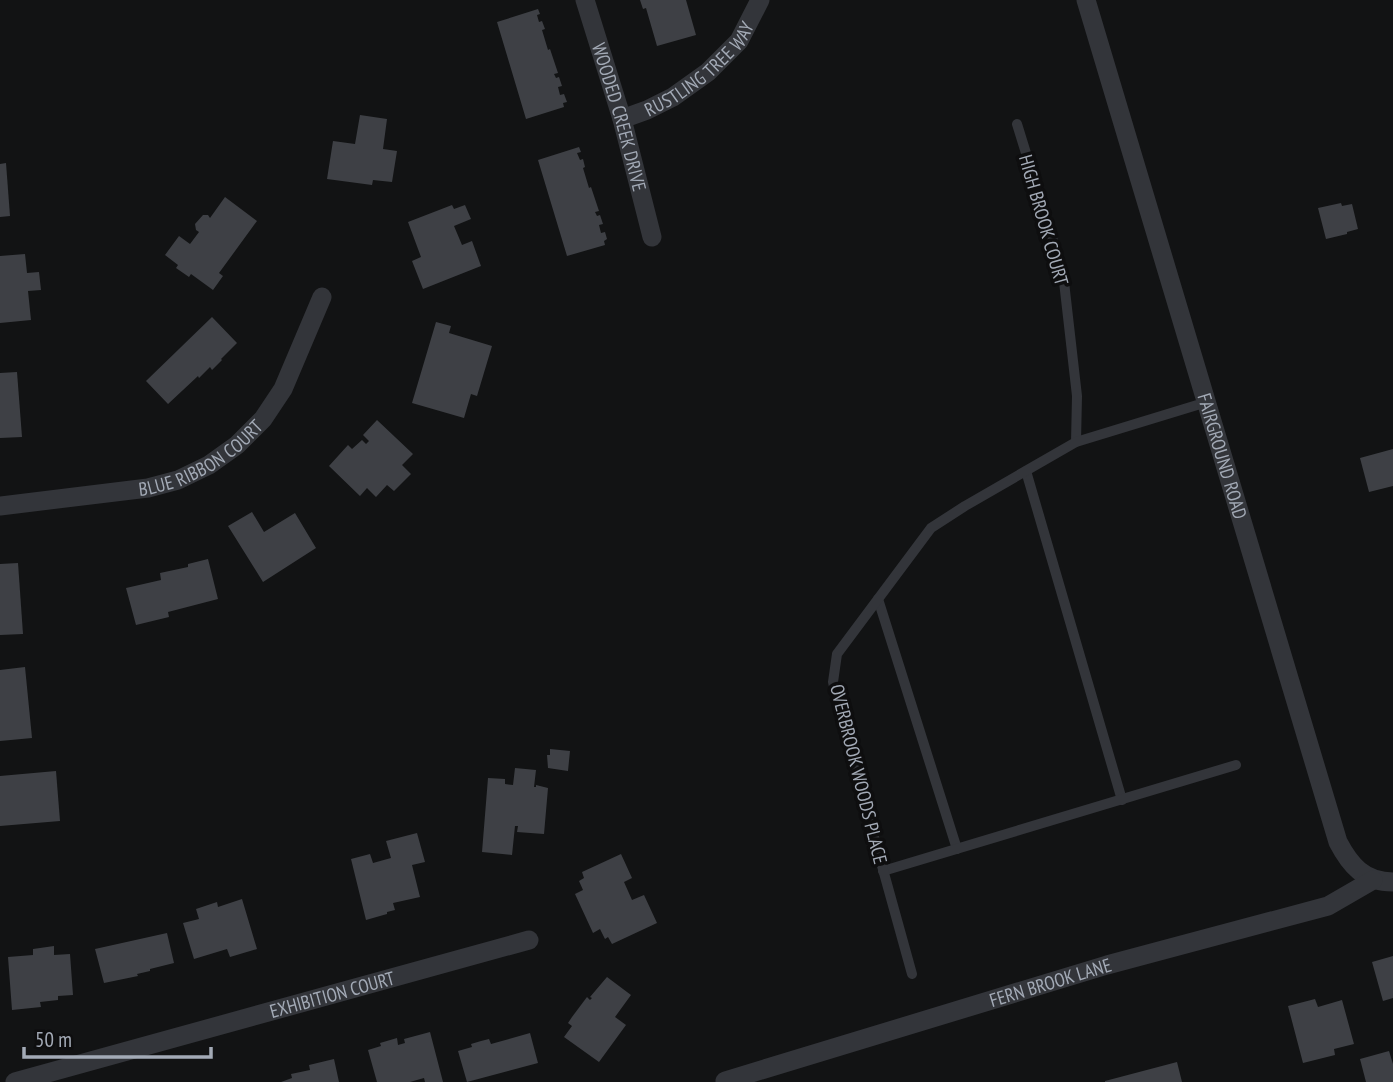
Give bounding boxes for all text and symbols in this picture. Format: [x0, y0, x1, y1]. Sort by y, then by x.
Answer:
street label: RUSTLING TREE WAY [640, 17, 759, 121]
street label: WOODED CREEK DRIVE [587, 40, 652, 194]
street label: HIGH BROOK COURT [1014, 152, 1074, 289]
street label: FAIRGROUND ROAD [1192, 390, 1253, 522]
street label: BLUE RIBBON COURT [137, 414, 268, 501]
street label: OVERBROOK WOODS PLACE [825, 682, 893, 866]
street label: FERN BROOK LANE [986, 952, 1114, 1012]
street label: EXHIBITION COURT [267, 966, 398, 1023]
scale bar [24, 1016, 212, 1060]
text: 50 m [35, 1026, 72, 1053]

